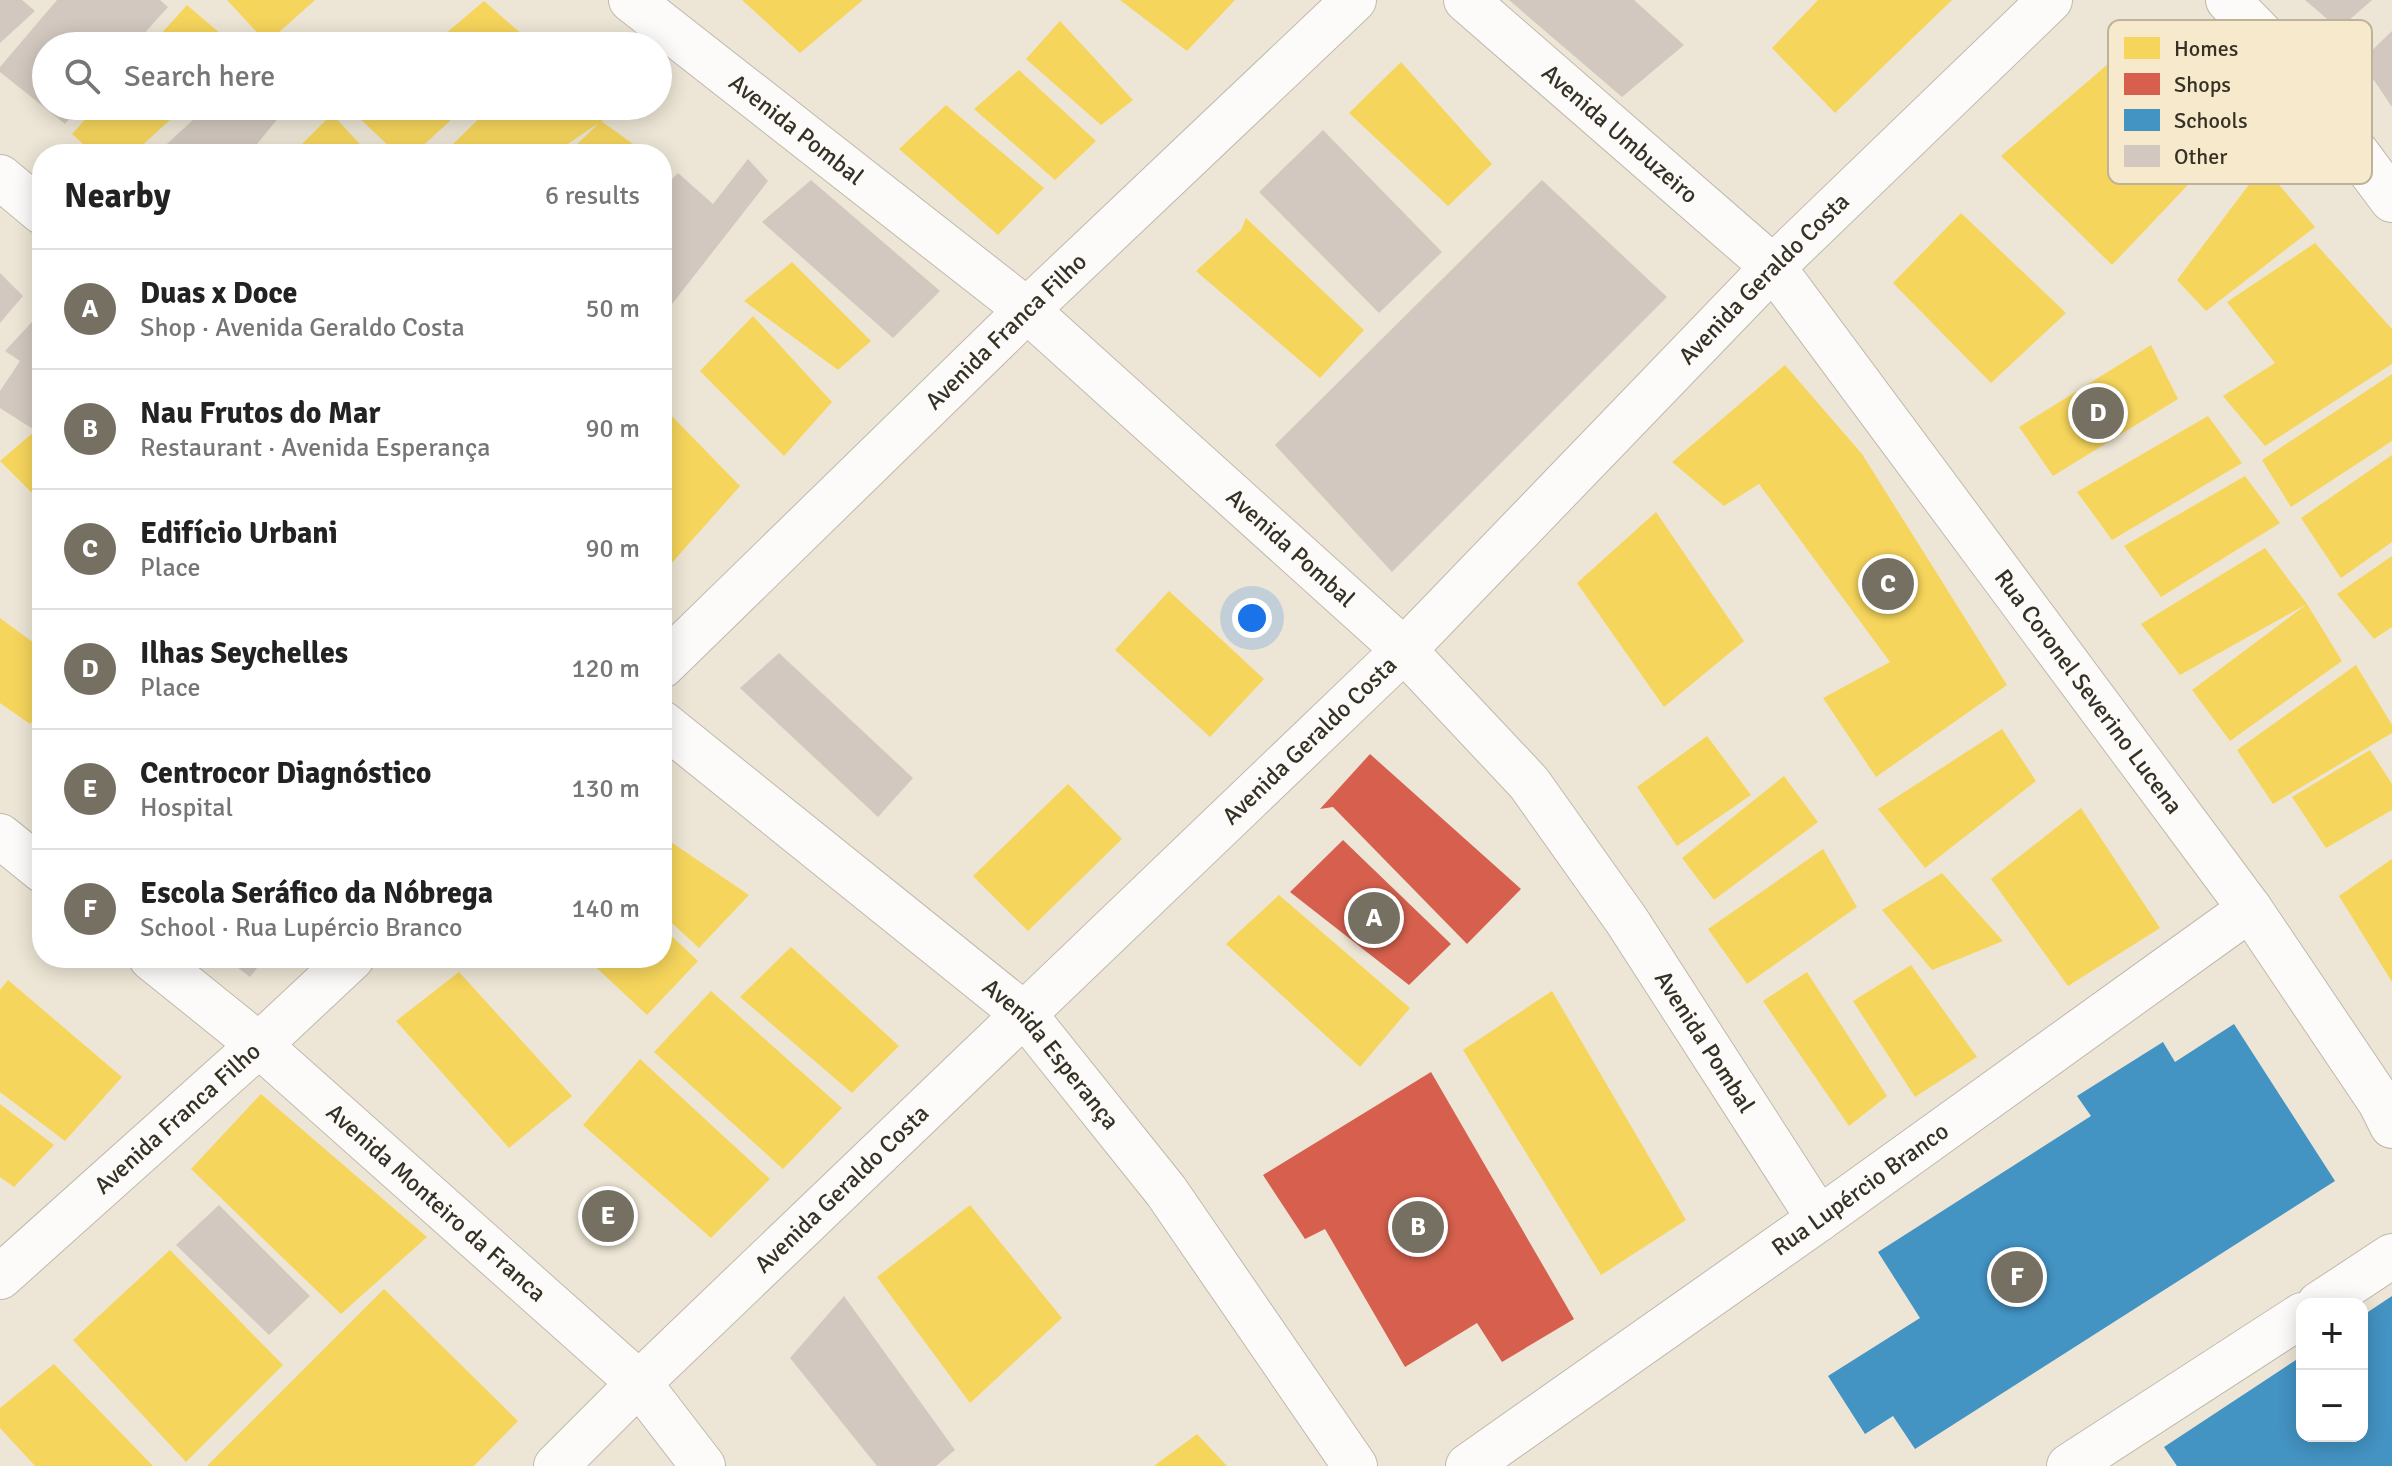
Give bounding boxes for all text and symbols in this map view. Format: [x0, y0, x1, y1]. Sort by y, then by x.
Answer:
legend [2108, 20, 2372, 184]
search box [32, 32, 672, 120]
text: Homes [2174, 35, 2238, 62]
icon: search [60, 54, 104, 98]
text: Search here [124, 58, 275, 95]
street label: Avenida Umbuzeiro [1536, 58, 1704, 210]
street label: Avenida Pombal [723, 67, 870, 192]
text: Shops [2174, 71, 2231, 98]
text: Schools [2174, 107, 2248, 134]
text: Other [2174, 143, 2227, 170]
text: Nearby [64, 175, 171, 217]
text: 6 results [545, 180, 640, 212]
street label: Avenida Geraldo Costa [1672, 186, 1856, 371]
street label: Avenida Franca Filho [919, 246, 1093, 416]
text: Duas x Doce [140, 275, 297, 312]
text: A [82, 293, 98, 325]
text: 50 m [585, 293, 640, 325]
text: Shop · Avenida Geraldo Costa [140, 312, 465, 344]
pin: D [2072, 383, 2124, 443]
text: Nau Frutos do Mar [140, 395, 380, 432]
text: B [82, 413, 98, 445]
text: 90 m [585, 413, 640, 445]
text: Restaurant · Avenida Esperança [140, 432, 490, 464]
street label: Avenida Pombal [1220, 482, 1361, 614]
text: Edifício Urbani [140, 515, 338, 552]
text: C [82, 533, 98, 565]
text: 90 m [585, 533, 640, 565]
text: Place [140, 552, 201, 584]
pin: C [1862, 554, 1914, 614]
street label: Rua Coronel Severino Lucena [1988, 563, 2189, 820]
your location [1232, 598, 1272, 638]
text: Ilhas Seychelles [140, 635, 348, 672]
street label: Avenida Geraldo Costa [1216, 650, 1403, 831]
text: D [81, 653, 99, 685]
text: 120 m [571, 653, 640, 685]
text: Place [140, 672, 201, 704]
text: Centrocor Diagnóstico [140, 755, 432, 792]
text: E [83, 773, 97, 805]
text: 130 m [571, 773, 640, 805]
text: Hospital [140, 792, 233, 824]
text: Escola Seráfico da Nóbrega [140, 875, 493, 912]
pin: A [1348, 888, 1400, 948]
text: F [83, 893, 97, 925]
text: 140 m [571, 893, 640, 925]
text: School · Rua Lupércio Branco [140, 912, 463, 944]
street label: Avenida Pombal [1648, 965, 1762, 1118]
street label: Avenida Esperança [976, 972, 1126, 1136]
street label: Avenida Franca Filho [88, 1036, 267, 1200]
street label: Avenida Monteiro da Franca [320, 1097, 552, 1308]
street label: Avenida Geraldo Costa [748, 1098, 935, 1279]
street label: Rua Lupércio Branco [1766, 1116, 1954, 1263]
pin: E [582, 1186, 634, 1246]
pin: B [1392, 1197, 1444, 1257]
pin: F [1991, 1247, 2043, 1307]
map controls [2296, 1298, 2368, 1442]
button: + [2296, 1298, 2368, 1370]
button: − [2296, 1370, 2368, 1442]

